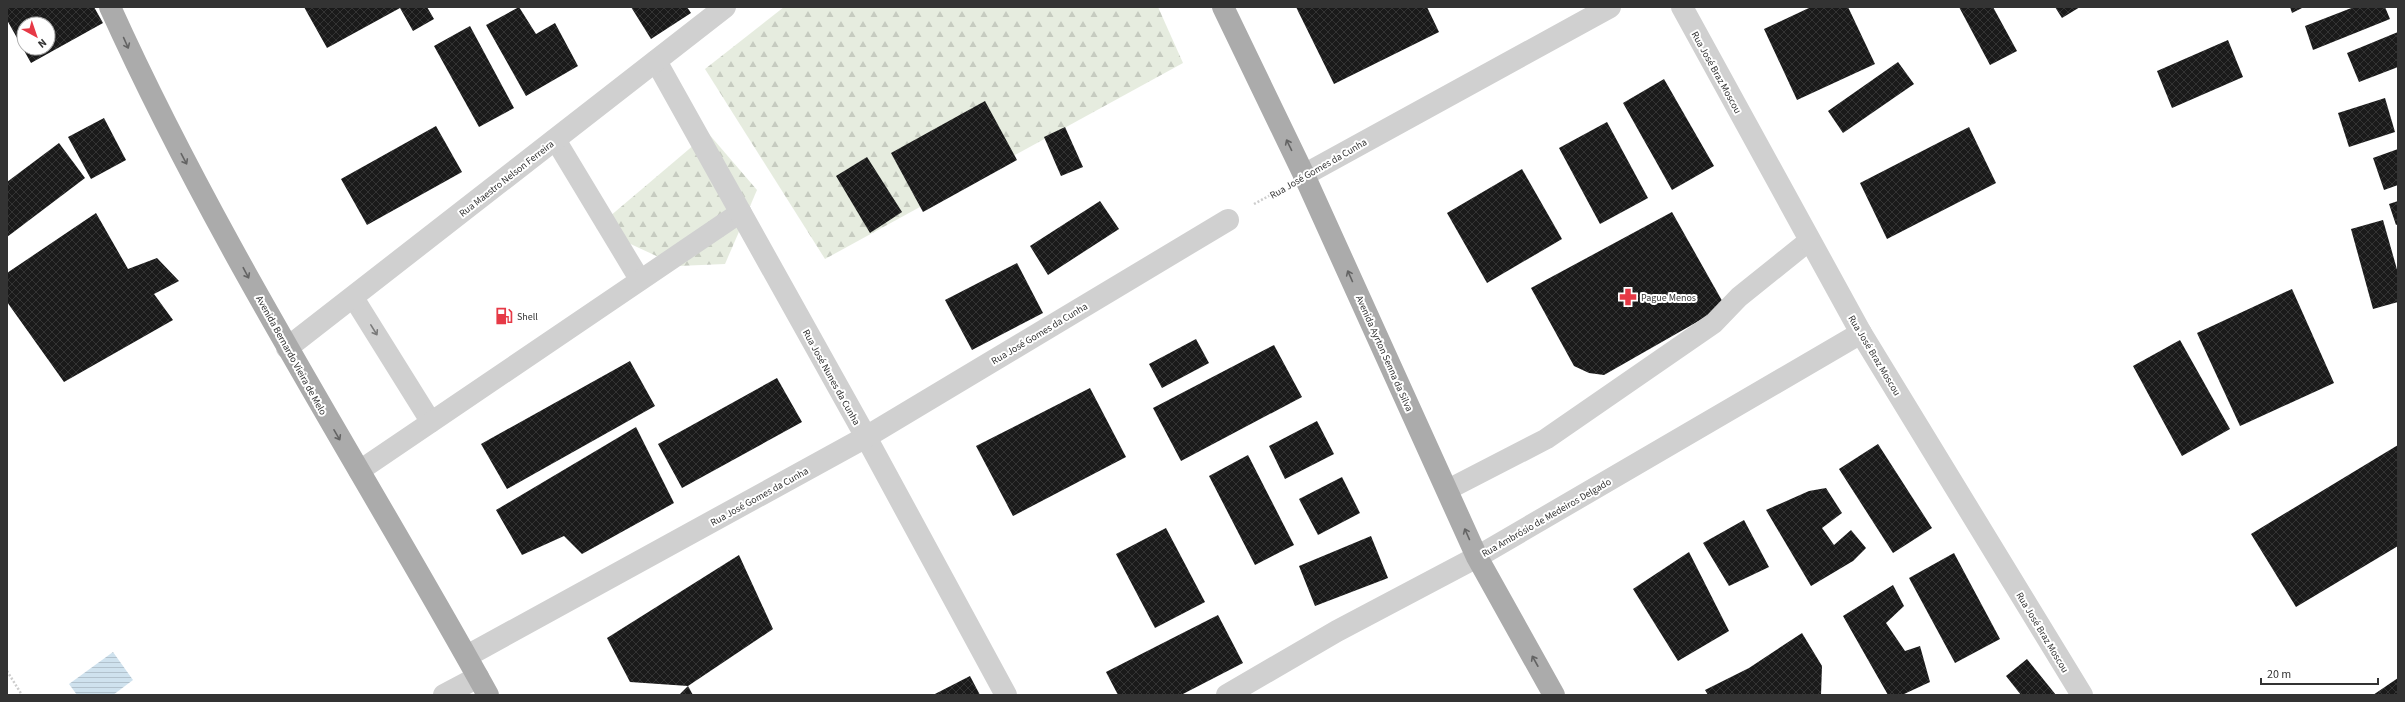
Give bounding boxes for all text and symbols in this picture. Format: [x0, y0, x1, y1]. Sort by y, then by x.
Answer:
north arrow [16, 16, 56, 56]
street label: Rua José Braz Moscou [1688, 29, 1745, 116]
text: N [34, 35, 50, 51]
one-way arrow [123, 36, 130, 48]
street label: Rua José Gomes da Cunha [1267, 135, 1370, 202]
street label: Rua Maestro Nelson Ferreira [456, 137, 557, 220]
one-way arrow [1285, 139, 1292, 151]
one-way arrow [181, 152, 189, 164]
one-way arrow [243, 267, 250, 279]
one-way arrow [1345, 270, 1353, 282]
pharmacy icon: Pague Menos [1618, 287, 1638, 307]
place label: Pague Menos [1641, 291, 1696, 305]
street label: Avenida Bernardo Vieira de Melo [252, 293, 330, 418]
street label: Avenida Ayrton Senna da Silva [1352, 293, 1416, 414]
street label: Rua José Gomes da Cunha [989, 299, 1090, 368]
fuel station icon: Shell [494, 306, 514, 326]
place label: Shell [517, 310, 538, 324]
street label: Rua José Braz Moscou [1844, 312, 1904, 399]
one-way arrow [370, 324, 378, 335]
street label: Rua José Nunes da Cunha [799, 327, 863, 428]
one-way arrow [334, 429, 342, 441]
street label: Rua José Gomes da Cunha [708, 464, 811, 530]
street label: Rua Ambrósio de Medeiros Delgado [1479, 475, 1614, 561]
one-way arrow [1463, 529, 1470, 541]
street label: Rua José Braz Moscou [2012, 589, 2072, 676]
one-way arrow [1531, 655, 1538, 667]
scale bar [2261, 660, 2378, 686]
text: 20 m [2267, 666, 2291, 683]

